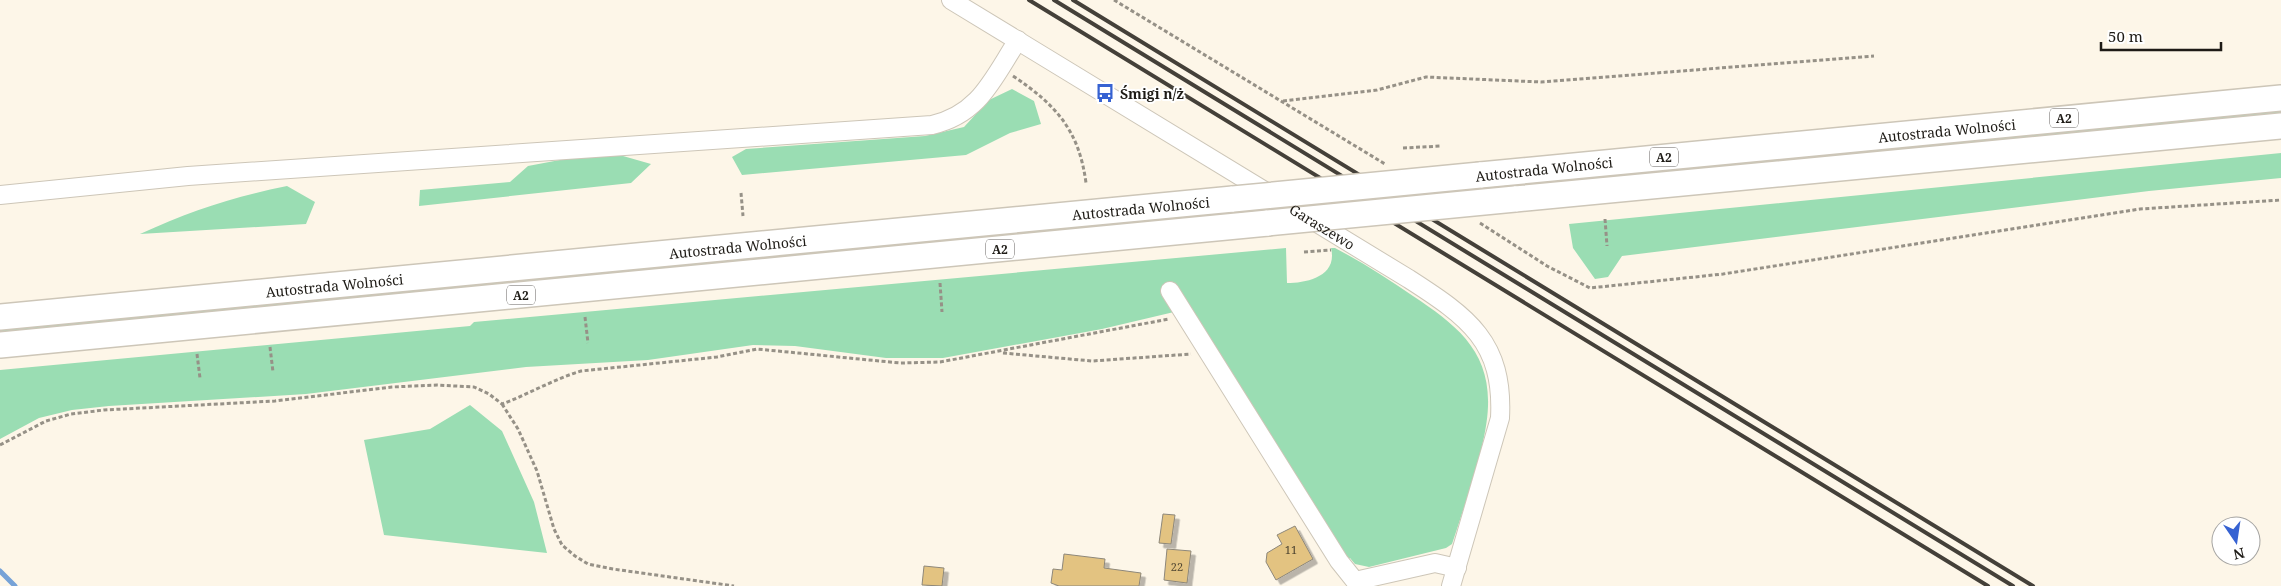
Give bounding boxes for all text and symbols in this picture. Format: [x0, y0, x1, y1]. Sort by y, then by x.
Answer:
scale bar [2101, 20, 2221, 52]
text: 50 m [2108, 26, 2143, 46]
bus stop icon: Śmigi n/ż [1094, 82, 1116, 104]
place label: Śmigi n/ż [1120, 84, 1184, 103]
road number: A2 [2050, 109, 2078, 128]
street label: Autostrada Wolności [1877, 114, 2017, 146]
road number: A2 [1650, 148, 1678, 166]
street label: Autostrada Wolności [1474, 152, 1614, 186]
street label: Autostrada Wolności [1071, 192, 1211, 224]
street label: Garaszewo [1286, 199, 1359, 253]
street label: Autostrada Wolności [668, 230, 808, 262]
road number: A2 [986, 240, 1014, 258]
street label: Autostrada Wolności [265, 269, 405, 301]
road number: A2 [507, 286, 535, 304]
north arrow [2211, 516, 2261, 566]
house number: 11 [1285, 542, 1297, 557]
text: N [2232, 544, 2247, 565]
house number: 22 [1171, 559, 1183, 574]

